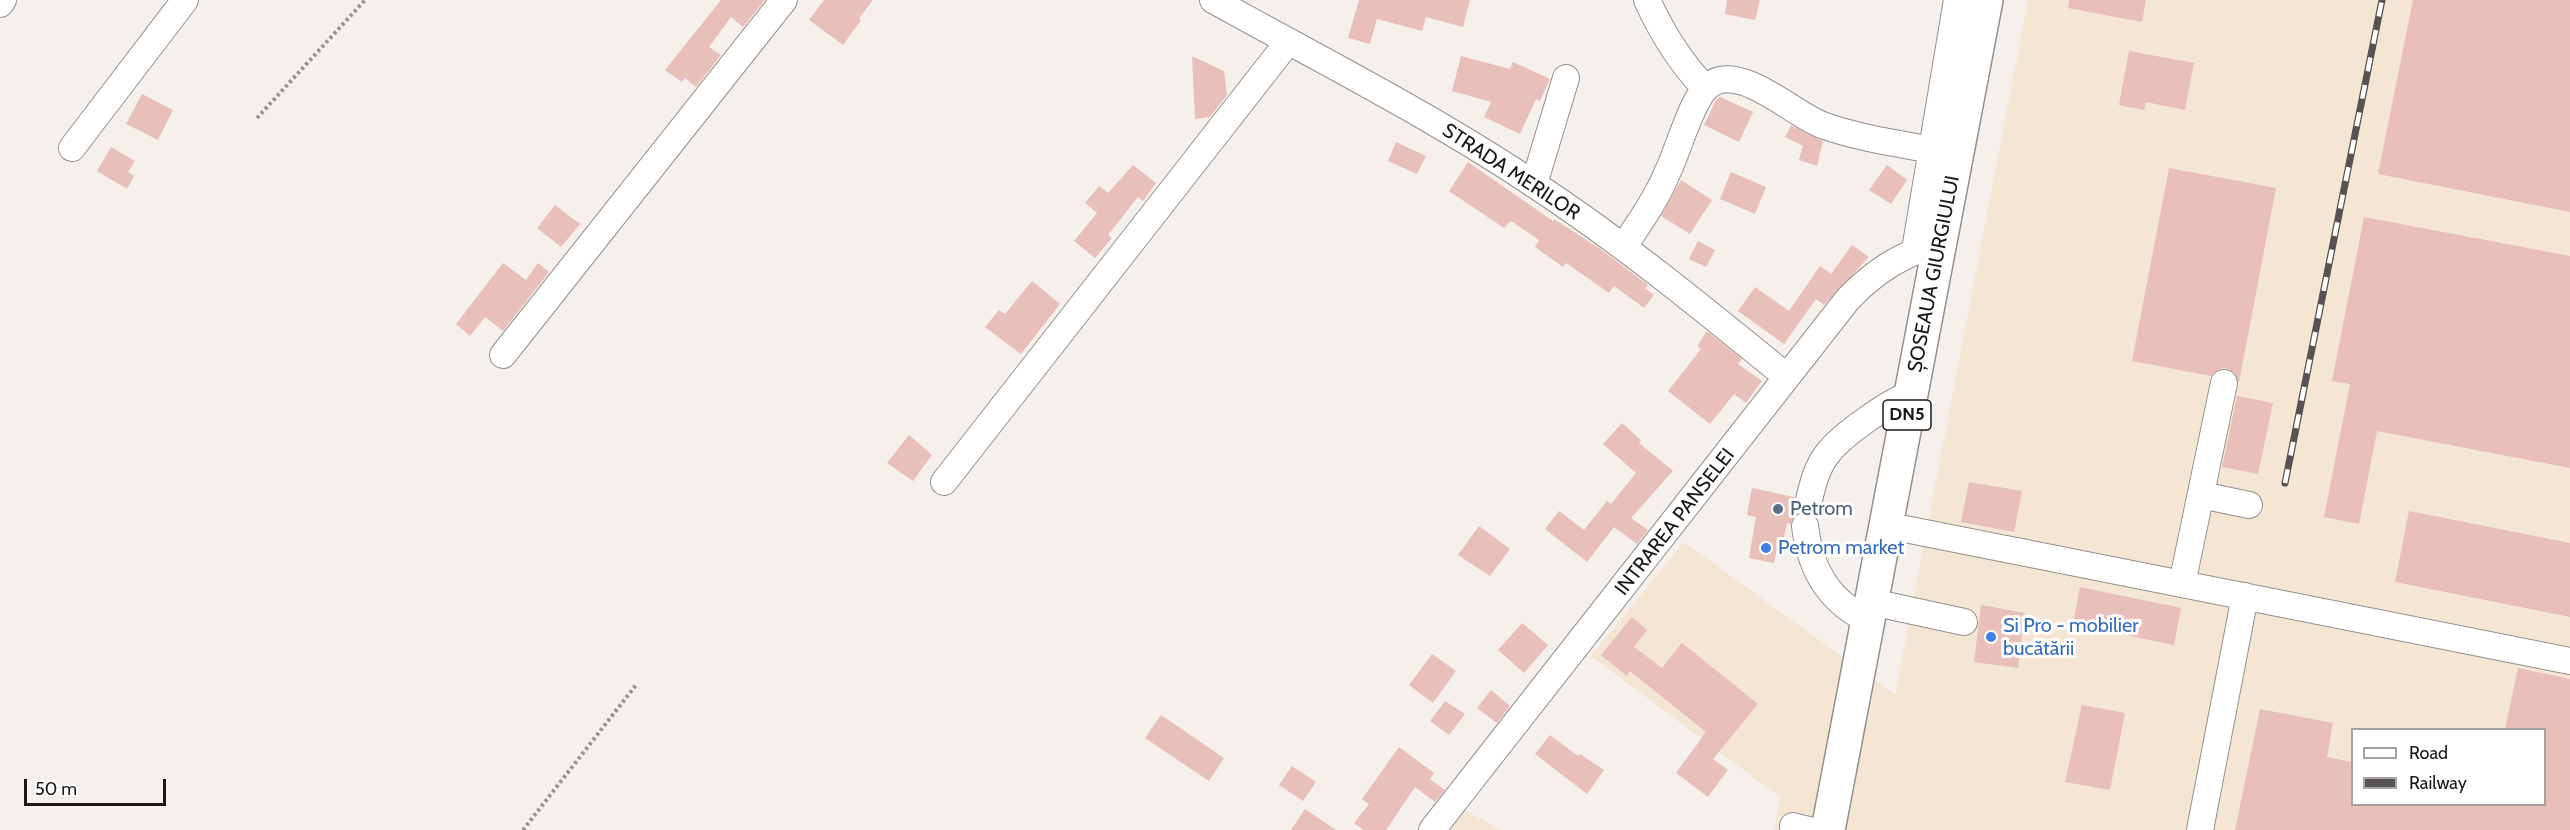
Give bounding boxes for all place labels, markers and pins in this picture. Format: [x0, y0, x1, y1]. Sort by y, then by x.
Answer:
place label: Petrom [1790, 497, 1853, 521]
marker: Petrom [1771, 502, 1785, 516]
place label: Petrom market [1778, 536, 1904, 560]
marker: Petrom market [1759, 541, 1773, 555]
place label: Si Pro - mobilier bucătării [2003, 614, 2139, 661]
marker: Si Pro - mobilier bucătării [1984, 630, 1998, 644]

